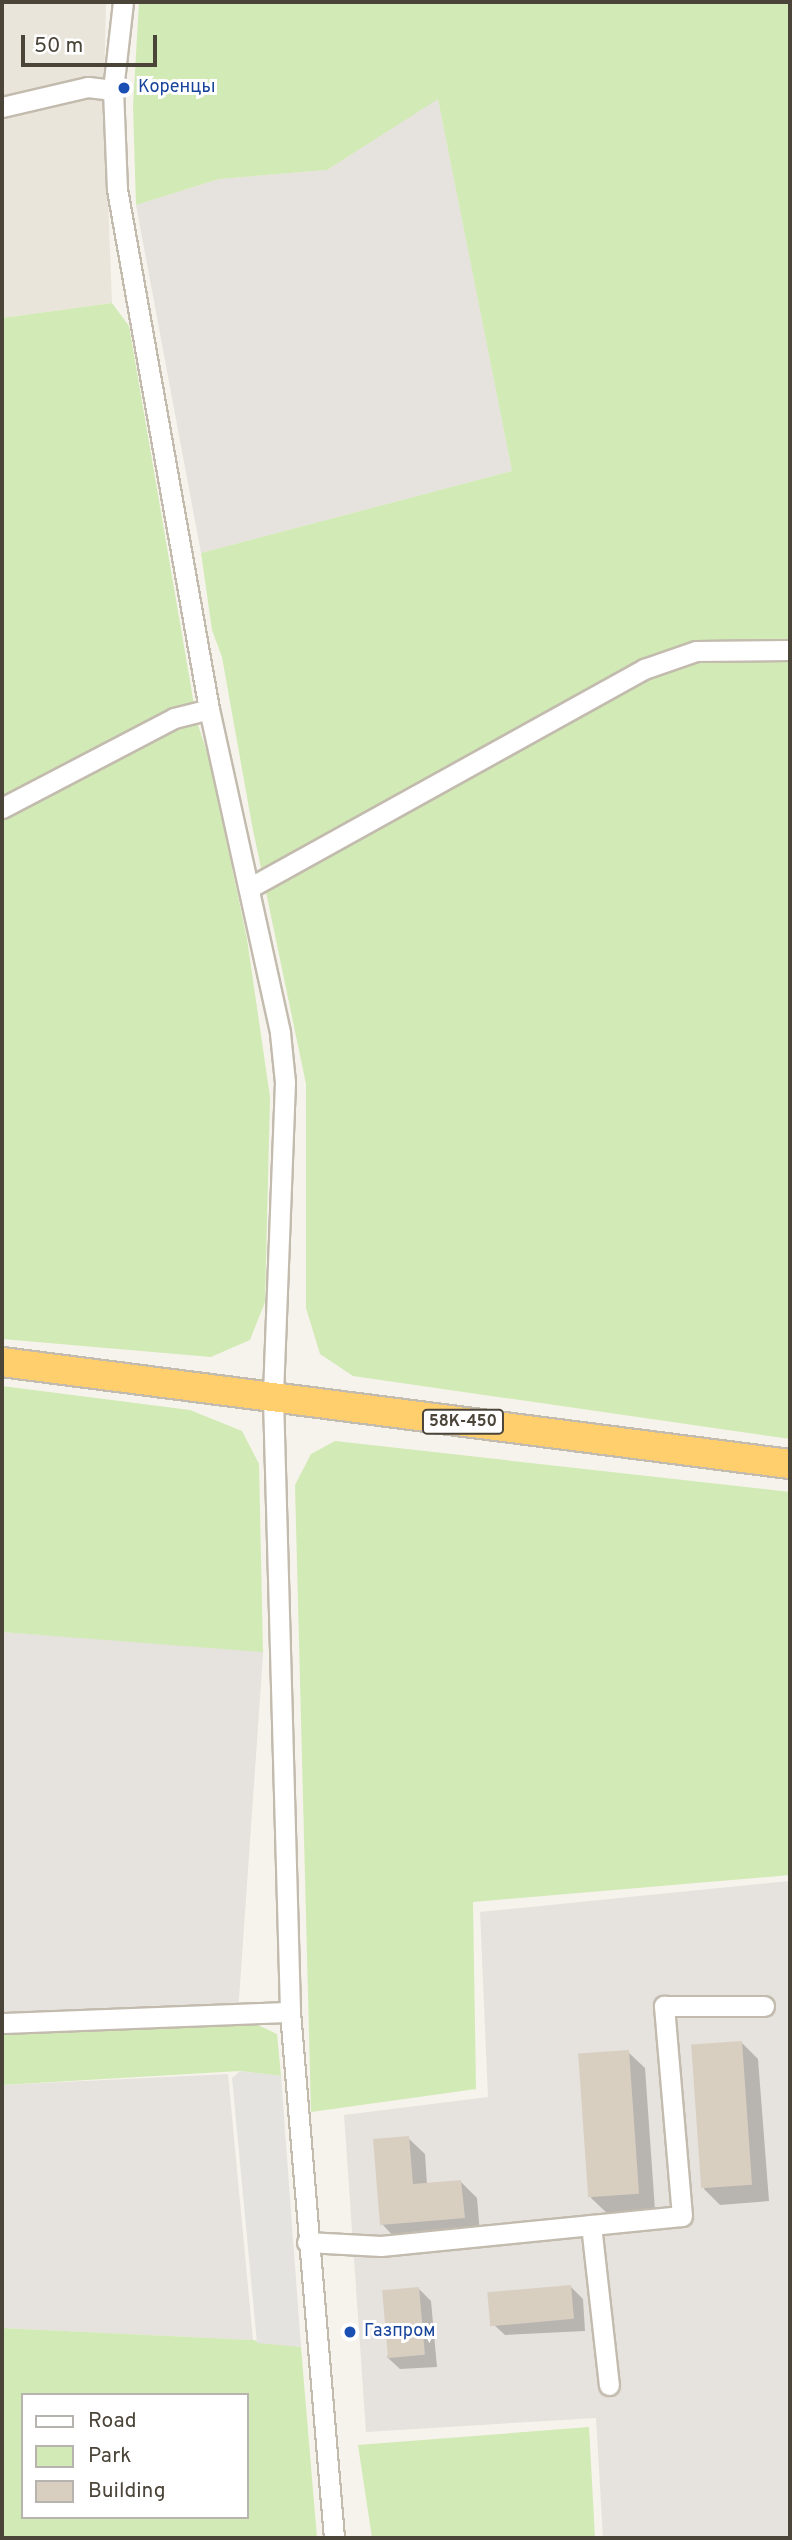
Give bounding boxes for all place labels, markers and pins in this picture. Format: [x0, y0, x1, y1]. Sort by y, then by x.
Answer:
place label: Коренцы [138, 77, 216, 99]
marker: Коренцы [116, 80, 132, 96]
place label: Газпром [364, 2321, 435, 2343]
marker: Газпром [342, 2324, 358, 2340]

